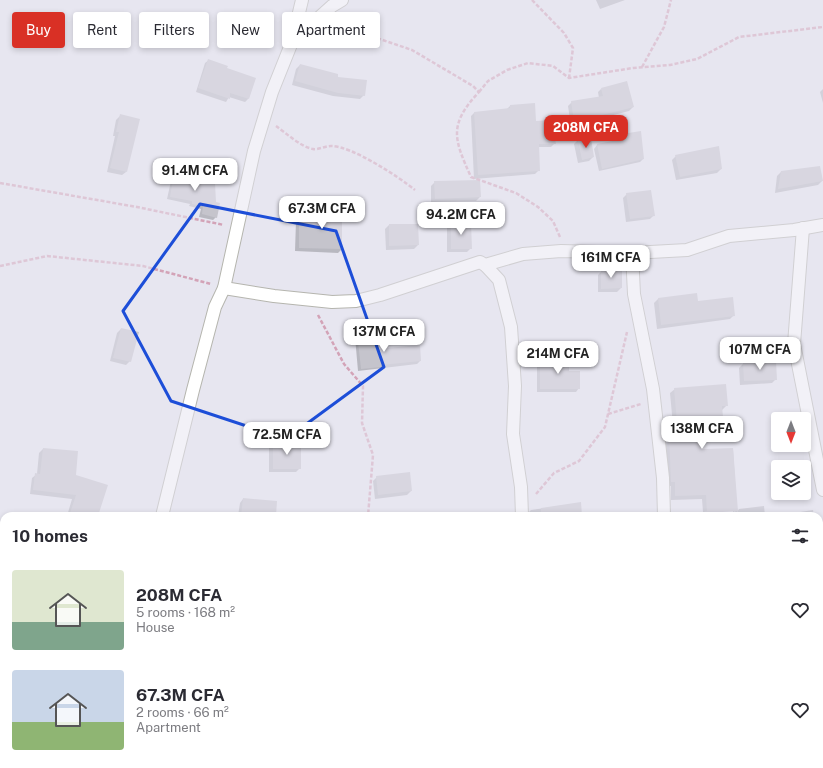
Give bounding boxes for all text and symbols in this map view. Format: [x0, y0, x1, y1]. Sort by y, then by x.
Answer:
chip: Buy [12, 12, 65, 48]
chip: Rent [73, 12, 131, 48]
chip: Filters [139, 12, 209, 48]
chip: New [217, 12, 274, 48]
chip: Apartment [282, 12, 380, 48]
pin: 208M CFA [545, 115, 627, 149]
text: 208M CFA [553, 120, 619, 135]
pin: 91.4M CFA [149, 158, 241, 192]
text: 91.4M CFA [162, 163, 228, 178]
pin: 67.3M CFA [276, 196, 368, 230]
text: 67.3M CFA [288, 201, 356, 216]
pin: 94.2M CFA [415, 202, 507, 236]
text: 94.2M CFA [426, 207, 496, 222]
pin: 161M CFA [570, 245, 652, 279]
text: 161M CFA [581, 250, 641, 265]
pin: 137M CFA [343, 319, 425, 353]
text: 137M CFA [353, 324, 415, 339]
pin: 107M CFA [719, 337, 801, 371]
pin: 214M CFA [517, 341, 599, 375]
text: 107M CFA [729, 342, 791, 357]
text: 214M CFA [526, 346, 590, 361]
north arrow [771, 412, 811, 452]
map controls [771, 412, 811, 500]
pin: 138M CFA [661, 416, 743, 450]
text: 138M CFA [670, 421, 734, 436]
pin: 72.5M CFA [241, 422, 333, 456]
text: 72.5M CFA [252, 427, 322, 442]
button: layers [771, 460, 811, 500]
icon: filters [789, 525, 811, 547]
text: 10 homes [12, 526, 88, 546]
text: 208M CFA [136, 585, 222, 605]
icon: home [44, 586, 92, 634]
icon: heart [789, 599, 811, 621]
text: 5 rooms · 168 m² [136, 605, 235, 620]
text: House [136, 620, 175, 635]
text: 67.3M CFA [136, 685, 225, 705]
icon: home [44, 686, 92, 734]
icon: heart [789, 699, 811, 721]
text: 2 rooms · 66 m² [136, 705, 229, 720]
text: Apartment [136, 720, 201, 735]

